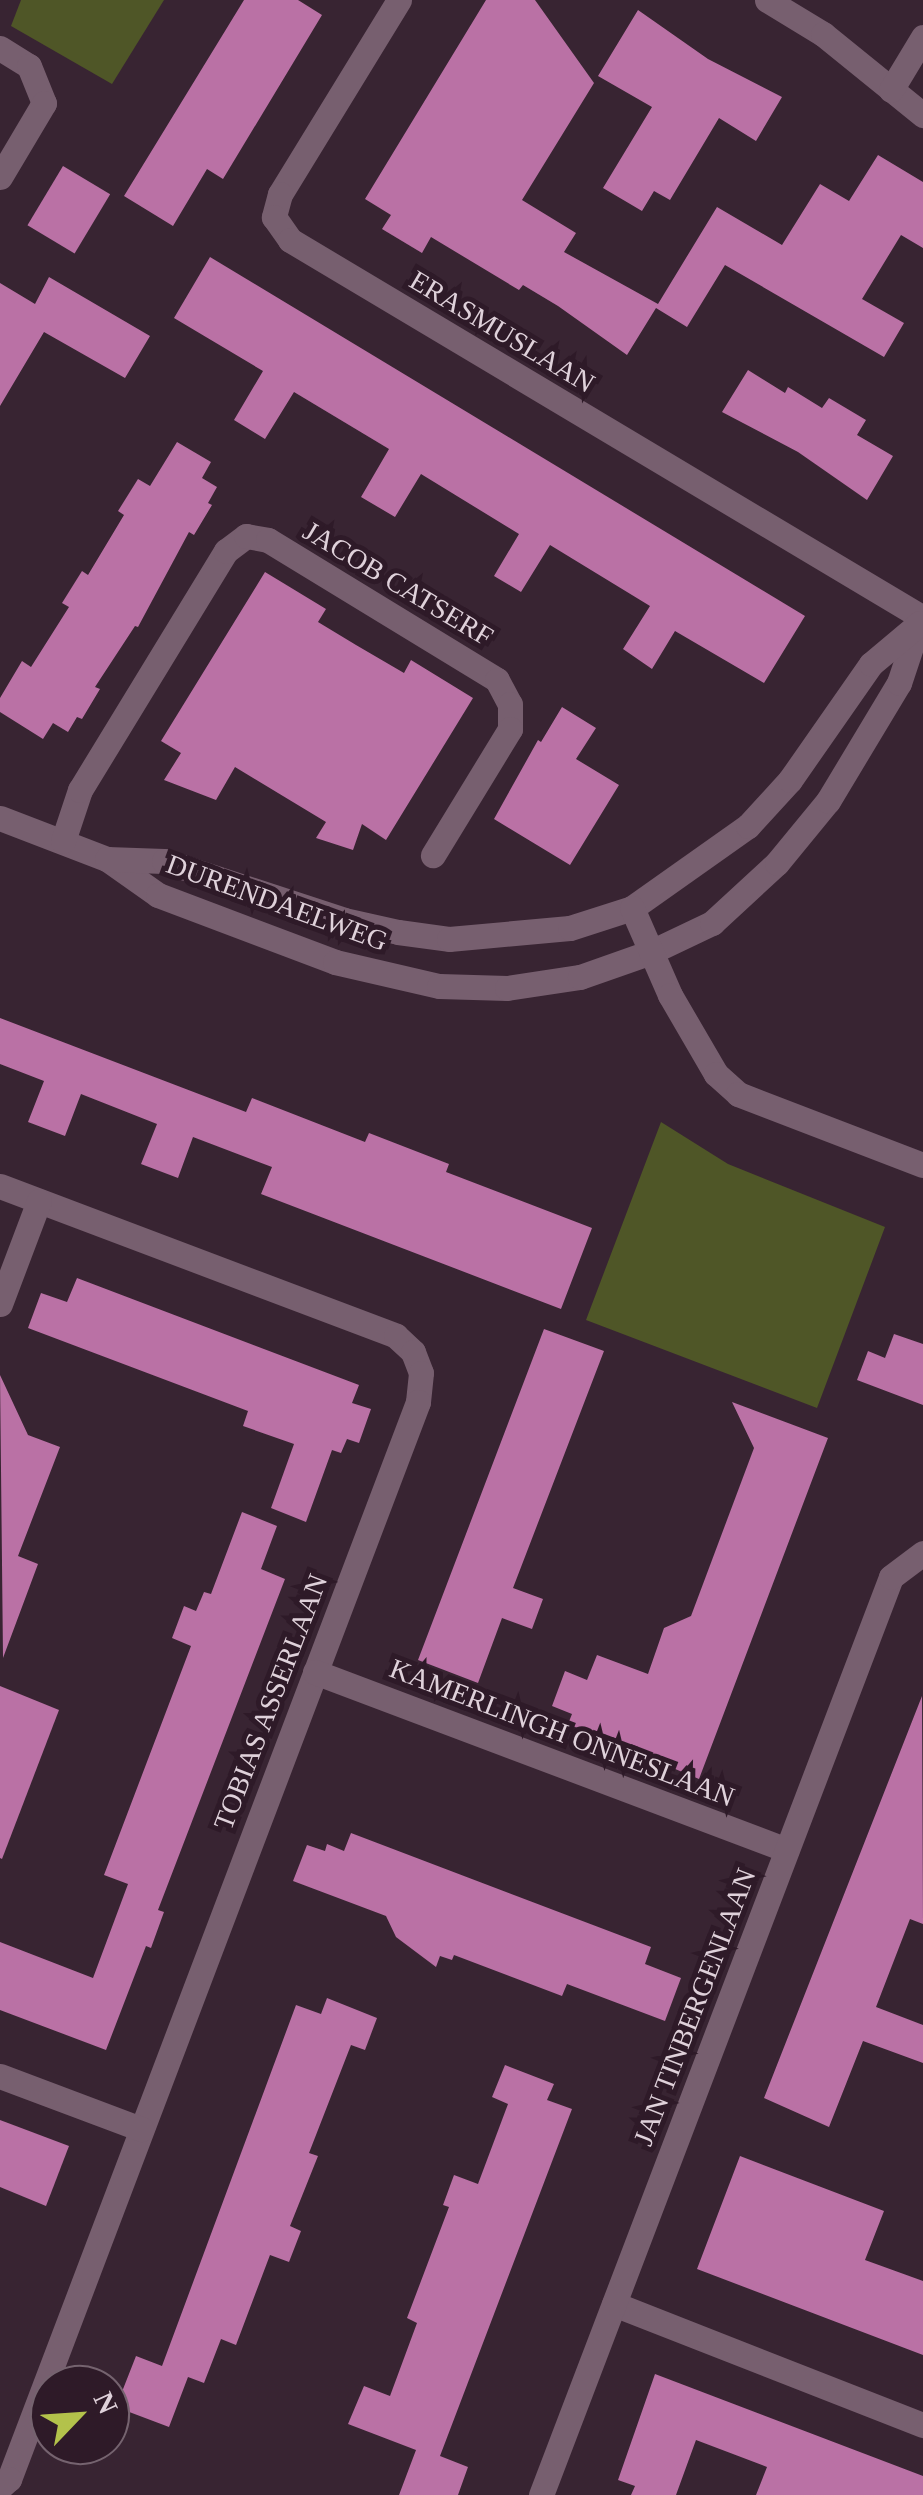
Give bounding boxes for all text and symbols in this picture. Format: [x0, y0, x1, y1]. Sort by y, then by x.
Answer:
street label: ERASMUSLAAN [403, 264, 601, 400]
street label: JACOB CATSERF [297, 514, 499, 654]
street label: DURENDAELWEG [162, 847, 392, 959]
street label: TOBIAS ASSERLAAN [206, 1569, 336, 1835]
street label: KAMERLINGH ONNESLAAN [385, 1652, 739, 1814]
street label: JAN TINBERGENLAAN [627, 1863, 763, 2151]
north arrow [30, 2365, 130, 2465]
text: N [88, 2387, 124, 2419]

